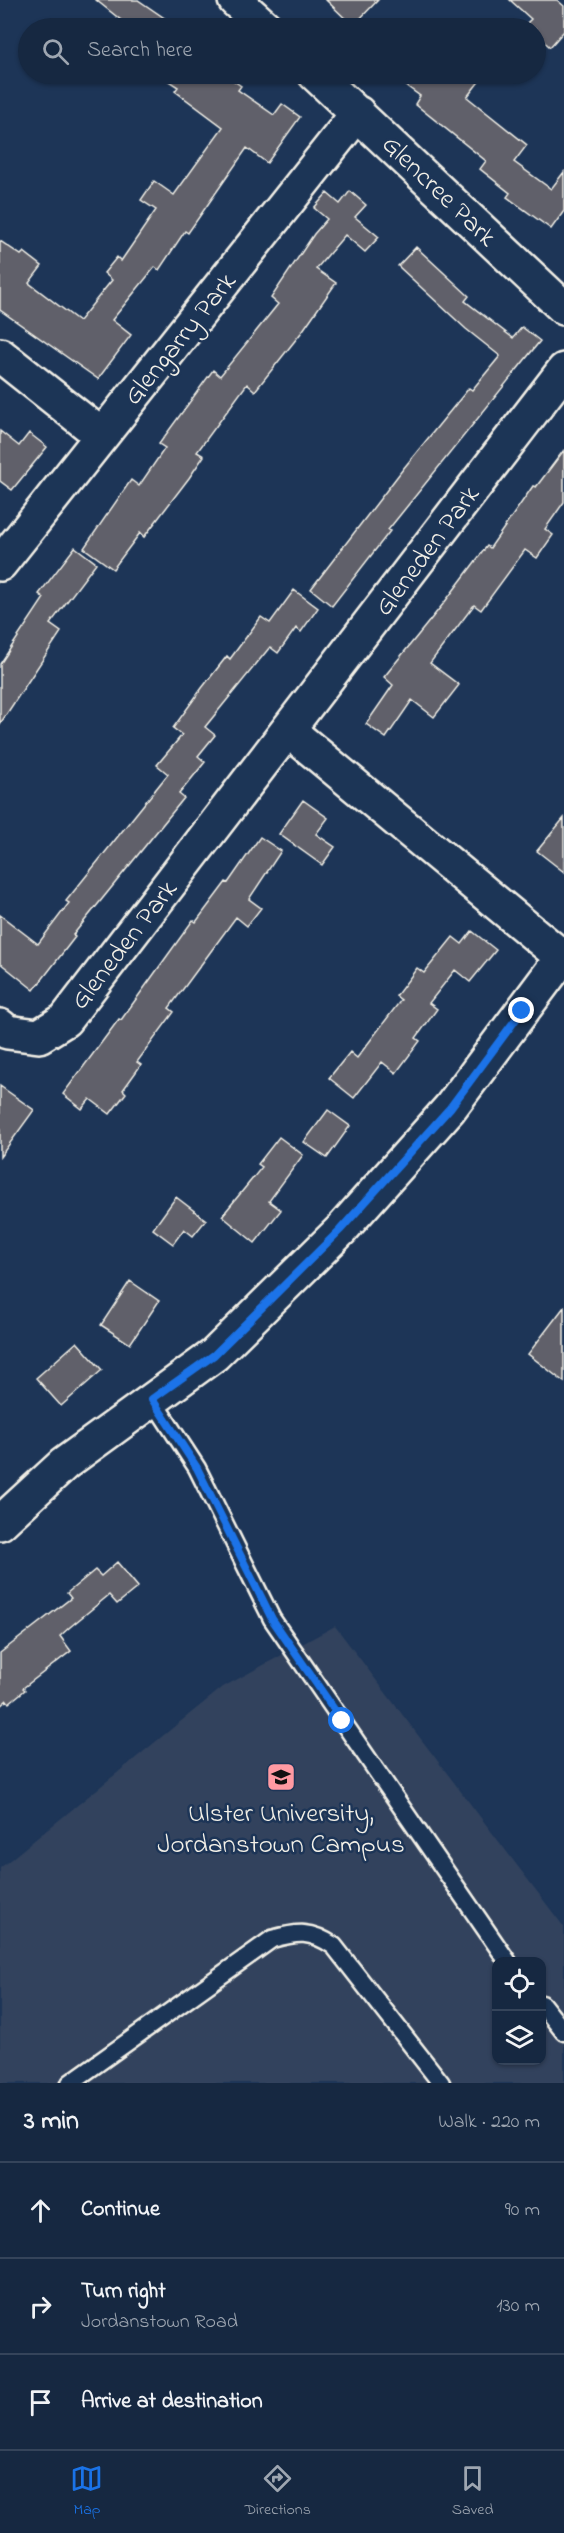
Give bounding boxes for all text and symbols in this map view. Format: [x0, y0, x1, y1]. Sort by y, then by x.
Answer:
search box [18, 18, 546, 84]
icon: search [39, 35, 72, 68]
text: Search here [87, 35, 192, 67]
street label: Glencree Park [372, 127, 505, 257]
street label: Glengarry Park [115, 265, 247, 414]
street label: Gleneden Park [366, 478, 490, 625]
street label: Gleneden Park [62, 872, 188, 1019]
route end [508, 997, 534, 1023]
route start [328, 1707, 354, 1733]
school or university icon: Ulster University, Jordanstown Campus [265, 1761, 297, 1793]
place label: Ulster University, Jordanstown Campus [157, 1795, 405, 1865]
map controls [492, 1957, 546, 2065]
button: locate [492, 1957, 546, 2011]
button: layers [492, 2011, 546, 2065]
text: 3 min [24, 2103, 79, 2141]
text: Walk · 220 m [438, 2108, 540, 2137]
icon: ahead [24, 2194, 57, 2227]
text: Continue [81, 2194, 160, 2226]
text: 90 m [505, 2196, 540, 2225]
text: Turn right [81, 2276, 166, 2308]
icon: right [24, 2290, 57, 2323]
text: 130 m [496, 2292, 540, 2321]
text: Jordanstown Road [81, 2308, 238, 2337]
icon: arrive [24, 2386, 57, 2419]
text: Arrive at destination [81, 2386, 263, 2418]
tab: Map [70, 2462, 103, 2522]
tab: Directions [244, 2462, 311, 2522]
tab: Saved [452, 2462, 494, 2522]

